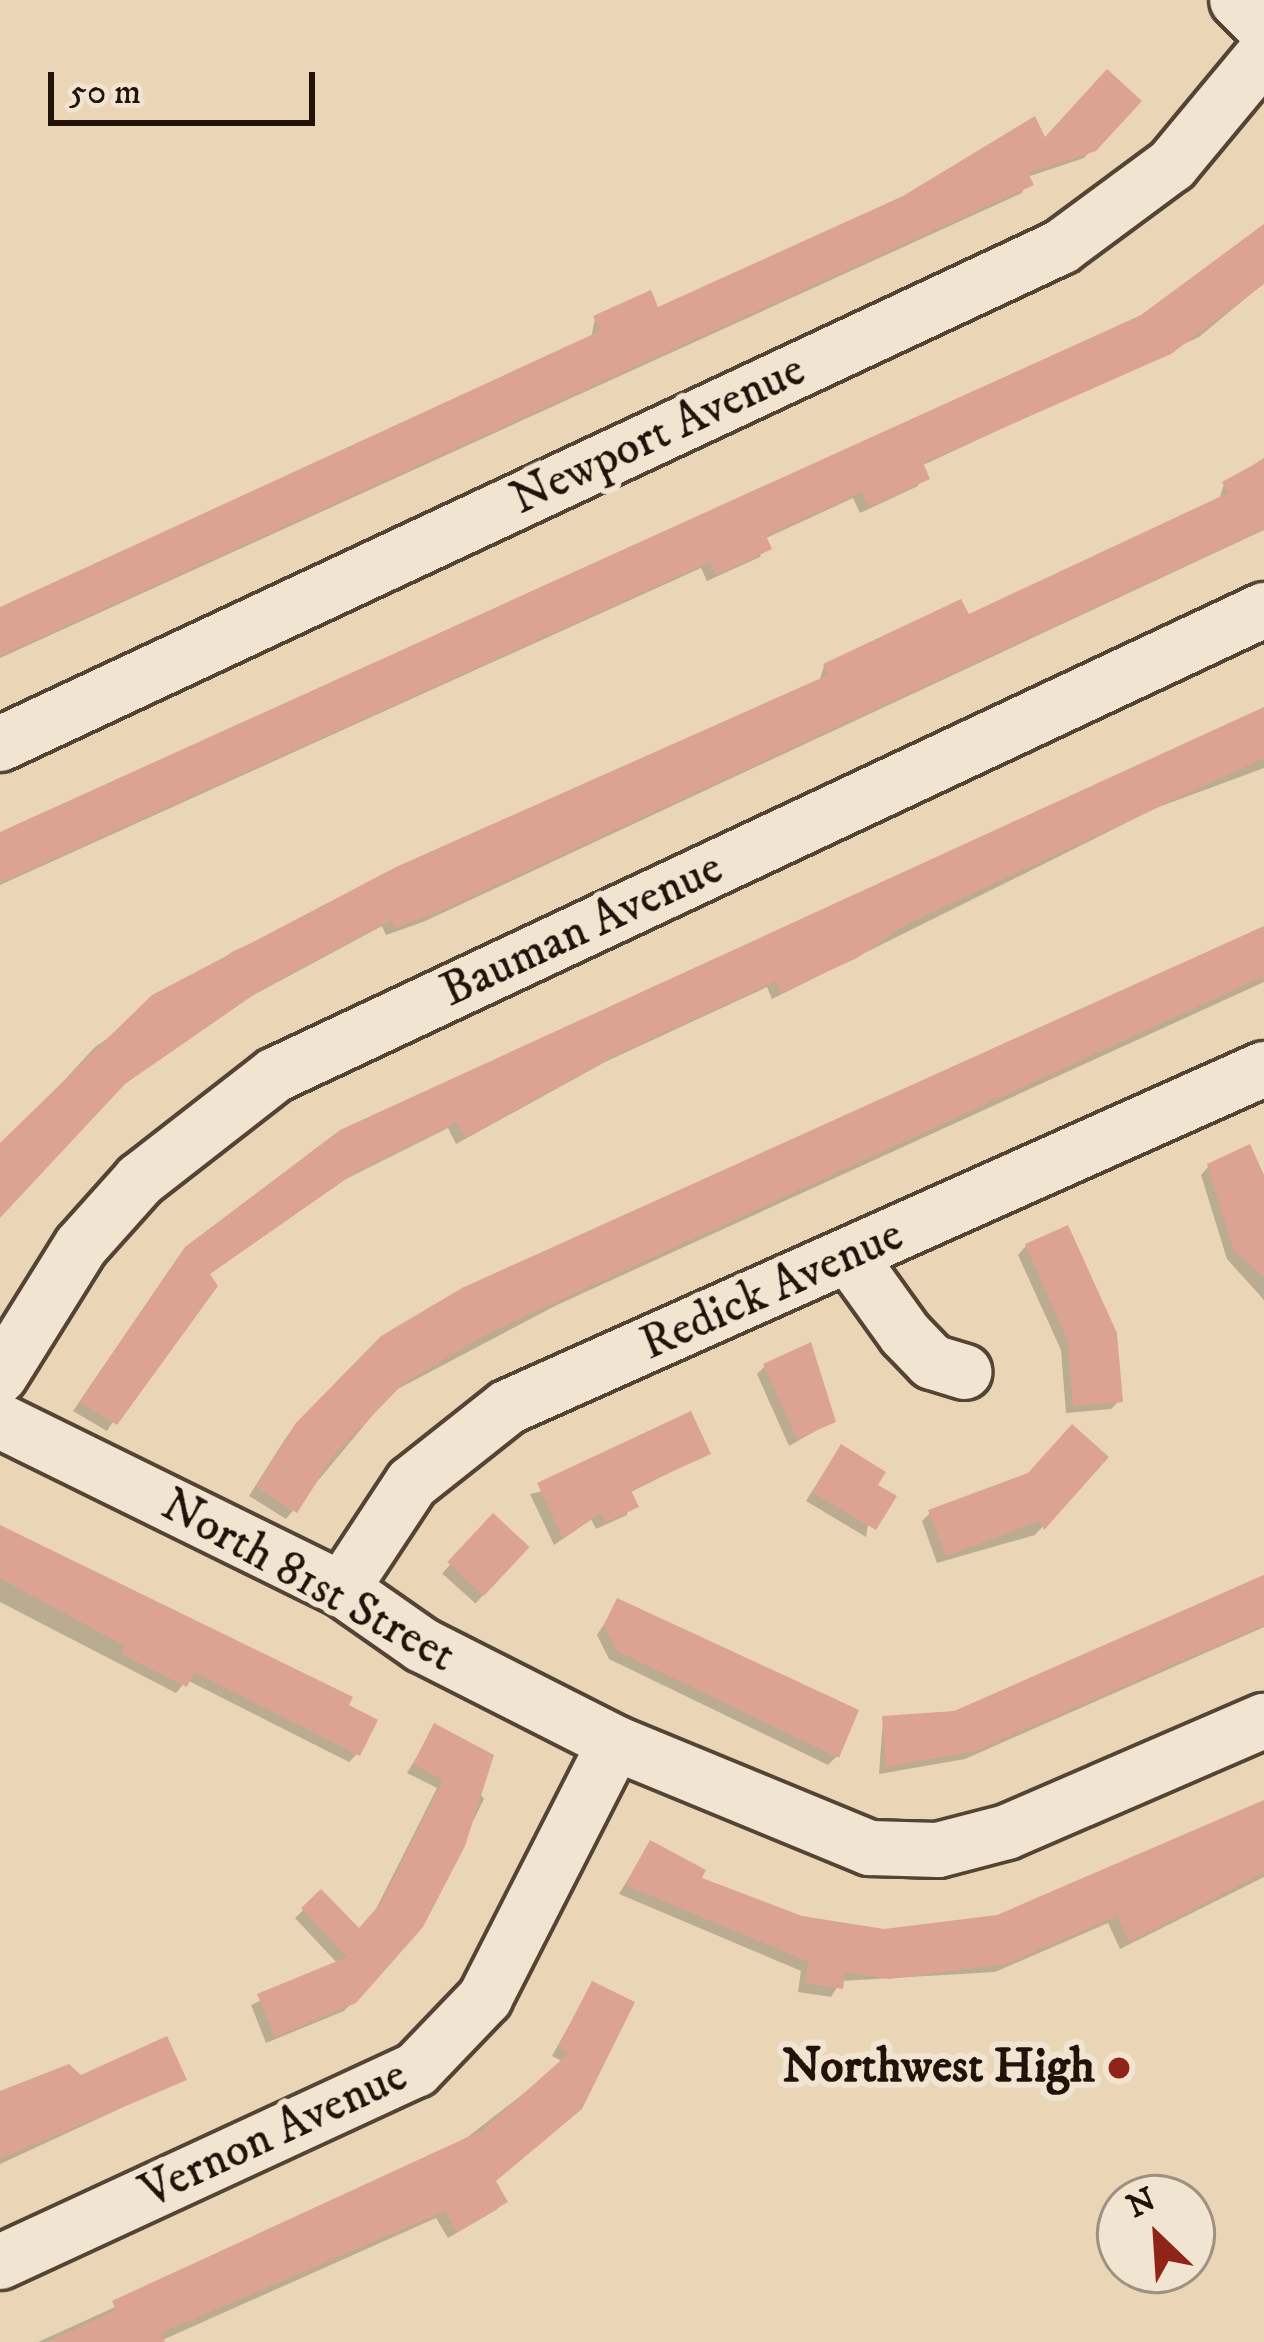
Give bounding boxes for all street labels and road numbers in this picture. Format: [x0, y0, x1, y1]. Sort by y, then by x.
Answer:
street label: Newport Avenue [502, 342, 814, 528]
street label: Bauman Avenue [432, 840, 732, 1020]
street label: Redick Avenue [632, 1207, 912, 1373]
street label: North 81st Street [151, 1477, 465, 1685]
street label: Vernon Avenue [132, 2047, 416, 2221]

